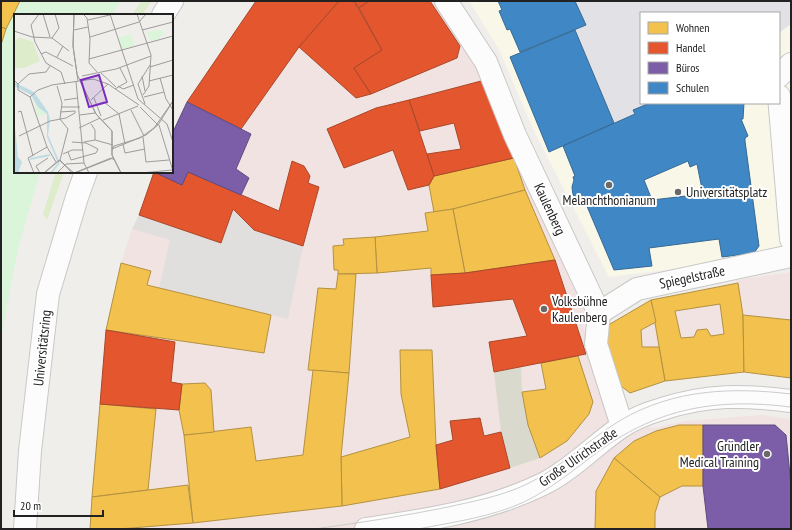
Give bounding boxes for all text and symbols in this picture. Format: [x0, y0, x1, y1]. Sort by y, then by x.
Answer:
legend [640, 12, 780, 104]
inset map [14, 14, 173, 173]
text: Wohnen [676, 20, 710, 35]
text: Handel [676, 40, 706, 55]
text: Büros [676, 60, 699, 75]
text: Schulen [676, 80, 709, 95]
street label: Kaulenberg [530, 180, 570, 238]
marker: Melanchthonianum [604, 180, 614, 190]
place label: Universitätsplatz [686, 183, 767, 201]
marker: Universitätsplatz [673, 187, 683, 197]
place label: Melanchthonianum [562, 191, 656, 209]
street label: Spiegelstraße [658, 261, 727, 293]
place label: Volksbühne Kaulenberg [551, 292, 608, 326]
marker: Volksbühne Kaulenberg [539, 304, 549, 314]
street label: Universitätsring [29, 309, 55, 387]
street label: Große Ulrichstraße [535, 423, 621, 491]
place label: Gründler Medical Training [680, 437, 759, 471]
marker: Gründler Medical Training [762, 449, 772, 459]
scale bar [14, 492, 103, 518]
text: 20 m [20, 498, 41, 513]

